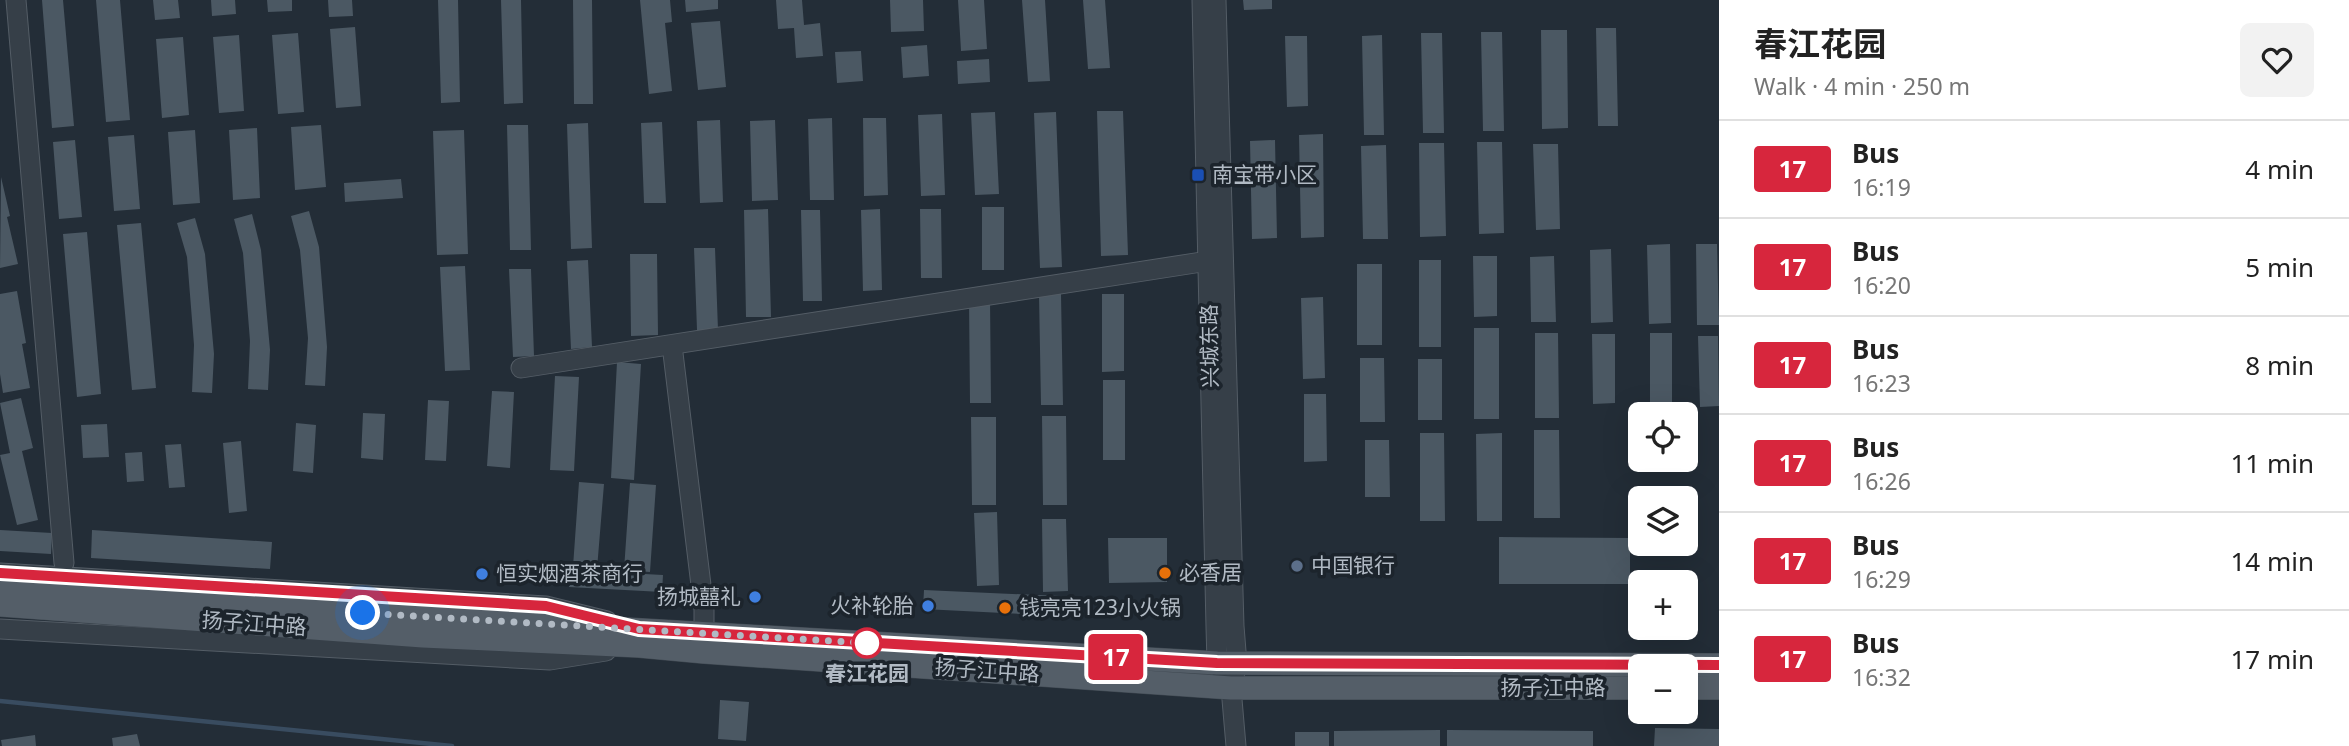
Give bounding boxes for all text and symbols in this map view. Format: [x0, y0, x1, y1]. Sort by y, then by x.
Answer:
text: 春江花园 [1754, 21, 1886, 66]
button: heart [2240, 23, 2314, 97]
text: Walk · 4 min · 250 m [1754, 70, 1970, 102]
text: Bus [1852, 135, 1899, 171]
text: 4 min [2245, 151, 2314, 187]
text: 17 [1779, 152, 1806, 185]
place label: 南宝带小区 [1212, 160, 1317, 188]
marker: 南宝带小区 [1190, 167, 1206, 183]
text: 16:19 [1852, 171, 1911, 203]
text: Bus [1852, 233, 1899, 269]
text: 5 min [2245, 249, 2314, 285]
text: 17 [1779, 250, 1806, 283]
text: 16:20 [1852, 269, 1911, 301]
street label: 兴城东路 [1194, 304, 1224, 388]
text: Bus [1852, 331, 1899, 367]
text: 8 min [2245, 347, 2314, 383]
text: 17 [1779, 348, 1806, 381]
text: 16:23 [1852, 367, 1911, 399]
map controls [1628, 402, 1698, 724]
button: locate [1628, 402, 1698, 472]
text: Bus [1852, 429, 1899, 465]
text: 11 min [2230, 445, 2314, 481]
text: 17 [1779, 446, 1806, 479]
text: 16:26 [1852, 465, 1911, 497]
button: layers [1628, 486, 1698, 556]
text: Bus [1852, 527, 1899, 563]
text: 14 min [2230, 543, 2314, 579]
text: 17 [1779, 544, 1806, 577]
place label: 中国银行 [1311, 551, 1395, 579]
place label: 必香居 [1179, 558, 1242, 586]
marker: 中国银行 [1289, 558, 1305, 574]
place label: 恒实烟酒茶商行 [496, 559, 643, 587]
text: 16:29 [1852, 563, 1911, 595]
marker: 必香居 [1157, 565, 1173, 581]
marker: 恒实烟酒茶商行 [474, 566, 490, 582]
button: + [1628, 570, 1698, 640]
place label: 扬城囍礼 [657, 582, 741, 610]
marker: 扬城囍礼 [747, 589, 763, 605]
place label: 火补轮胎 [830, 591, 914, 619]
place label: 钱亮亮123小火锅 [1019, 593, 1181, 621]
your location [345, 595, 380, 630]
marker: 火补轮胎 [920, 598, 936, 614]
marker: 钱亮亮123小火锅 [997, 600, 1013, 616]
street label: 扬子江中路 [201, 605, 307, 641]
text: Bus [1852, 625, 1899, 661]
marker: 春江花园 [852, 628, 882, 658]
line badge: 17 [1084, 634, 1148, 680]
text: 17 [1102, 640, 1130, 673]
text: 17 min [2230, 641, 2314, 677]
text: 17 [1779, 642, 1806, 675]
street label: 扬子江中路 [934, 652, 1040, 688]
button: − [1628, 654, 1698, 724]
place label: 春江花园 [825, 659, 909, 687]
text: 16:32 [1852, 661, 1911, 693]
street label: 扬子江中路 [1501, 673, 1606, 701]

